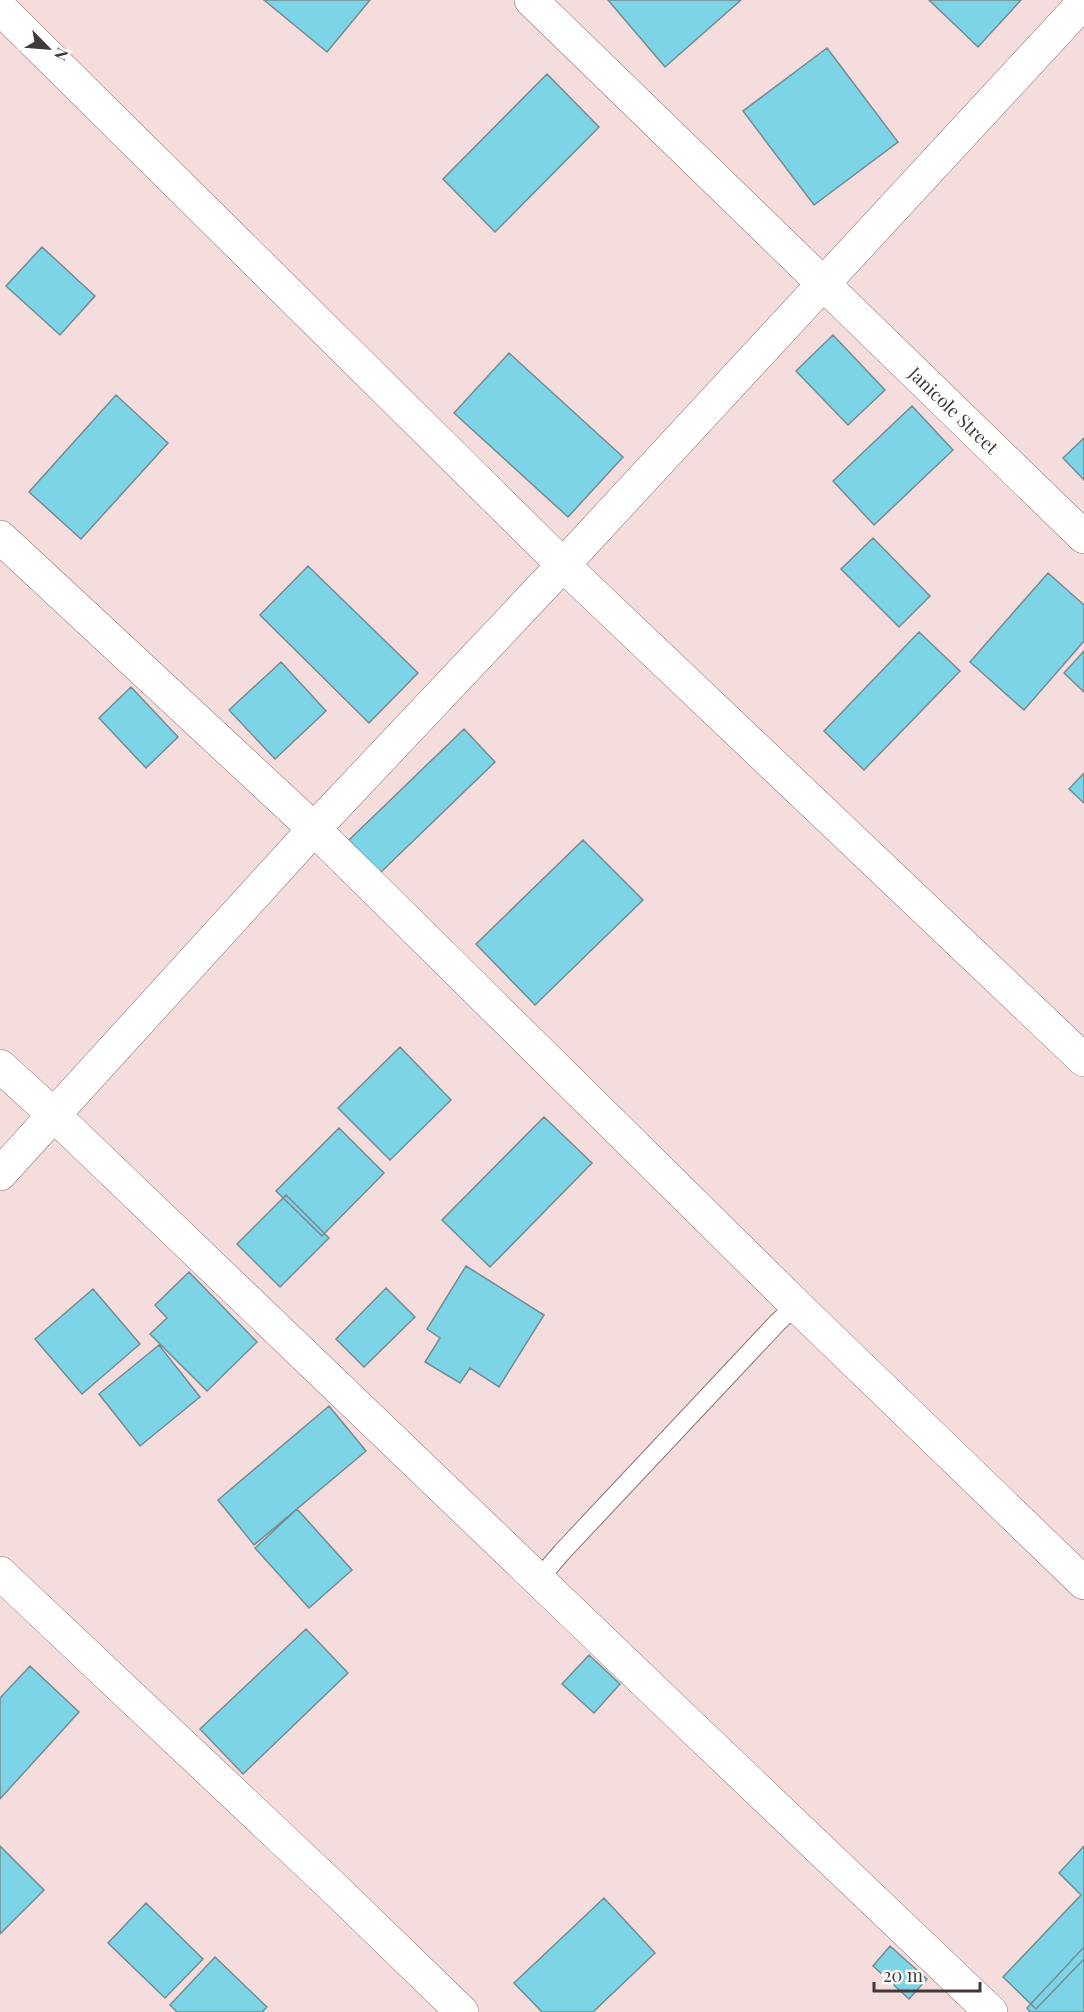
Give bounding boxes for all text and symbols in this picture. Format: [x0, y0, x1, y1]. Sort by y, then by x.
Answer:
north arrow [18, 18, 78, 78]
text: N [50, 45, 74, 65]
street label: Janicole Street [903, 361, 1004, 460]
scale bar [874, 1955, 980, 1993]
text: 20 m [883, 1963, 923, 1987]

